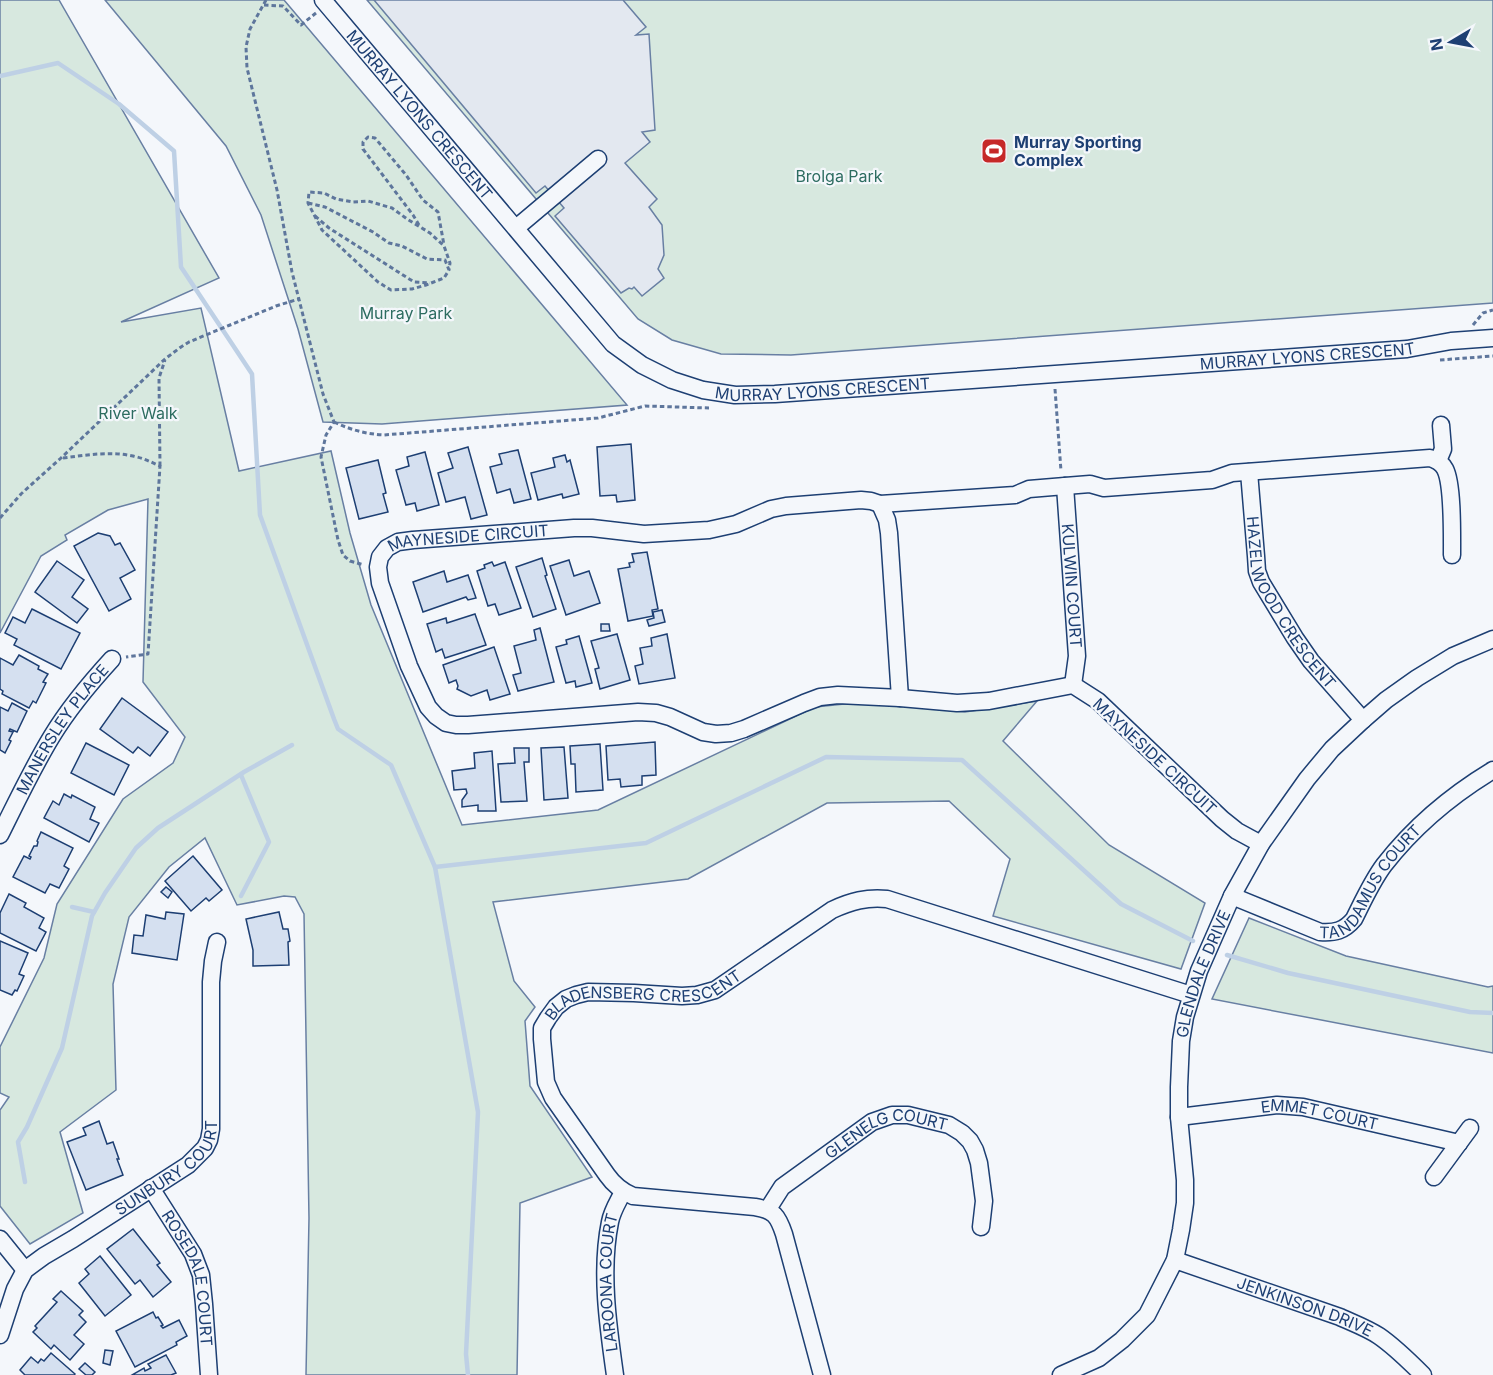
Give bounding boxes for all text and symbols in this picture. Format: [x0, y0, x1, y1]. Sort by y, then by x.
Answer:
north arrow [1421, 12, 1481, 72]
street label: MURRAY LYONS CRESCENT [343, 26, 497, 204]
text: N [1425, 37, 1447, 52]
place label: Murray Sporting Complex [1014, 132, 1142, 170]
sports icon: Murray Sporting Complex [979, 136, 1009, 166]
park label: Brolga Park [795, 166, 883, 186]
park label: Murray Park [360, 303, 453, 323]
street label: MURRAY LYONS CRESCENT [1199, 338, 1417, 374]
street label: MURRAY LYONS CRESCENT [714, 373, 931, 405]
park label: River Walk [98, 403, 178, 423]
street label: HAZELWOOD CRESCENT [1243, 515, 1340, 693]
street label: MAYNESIDE CIRCUIT [384, 520, 549, 556]
street label: KULWIN COURT [1058, 523, 1086, 649]
street label: MANERSLEY PLACE [12, 660, 113, 798]
street label: MAYNESIDE CIRCUIT [1089, 694, 1221, 818]
street label: TANDAMUS COURT [1319, 820, 1425, 942]
street label: GLENDALE DRIVE [1172, 907, 1235, 1039]
street label: BLADENSBERG CRESCENT [540, 965, 745, 1024]
street label: EMMET COURT [1259, 1095, 1380, 1134]
street label: GLENELG COURT [821, 1104, 950, 1163]
street label: SUNBURY COURT [111, 1120, 221, 1219]
street label: ROSEDALE COURT [158, 1206, 217, 1347]
street label: LAROONA COURT [595, 1211, 622, 1353]
street label: JENKINSON DRIVE [1234, 1272, 1377, 1341]

